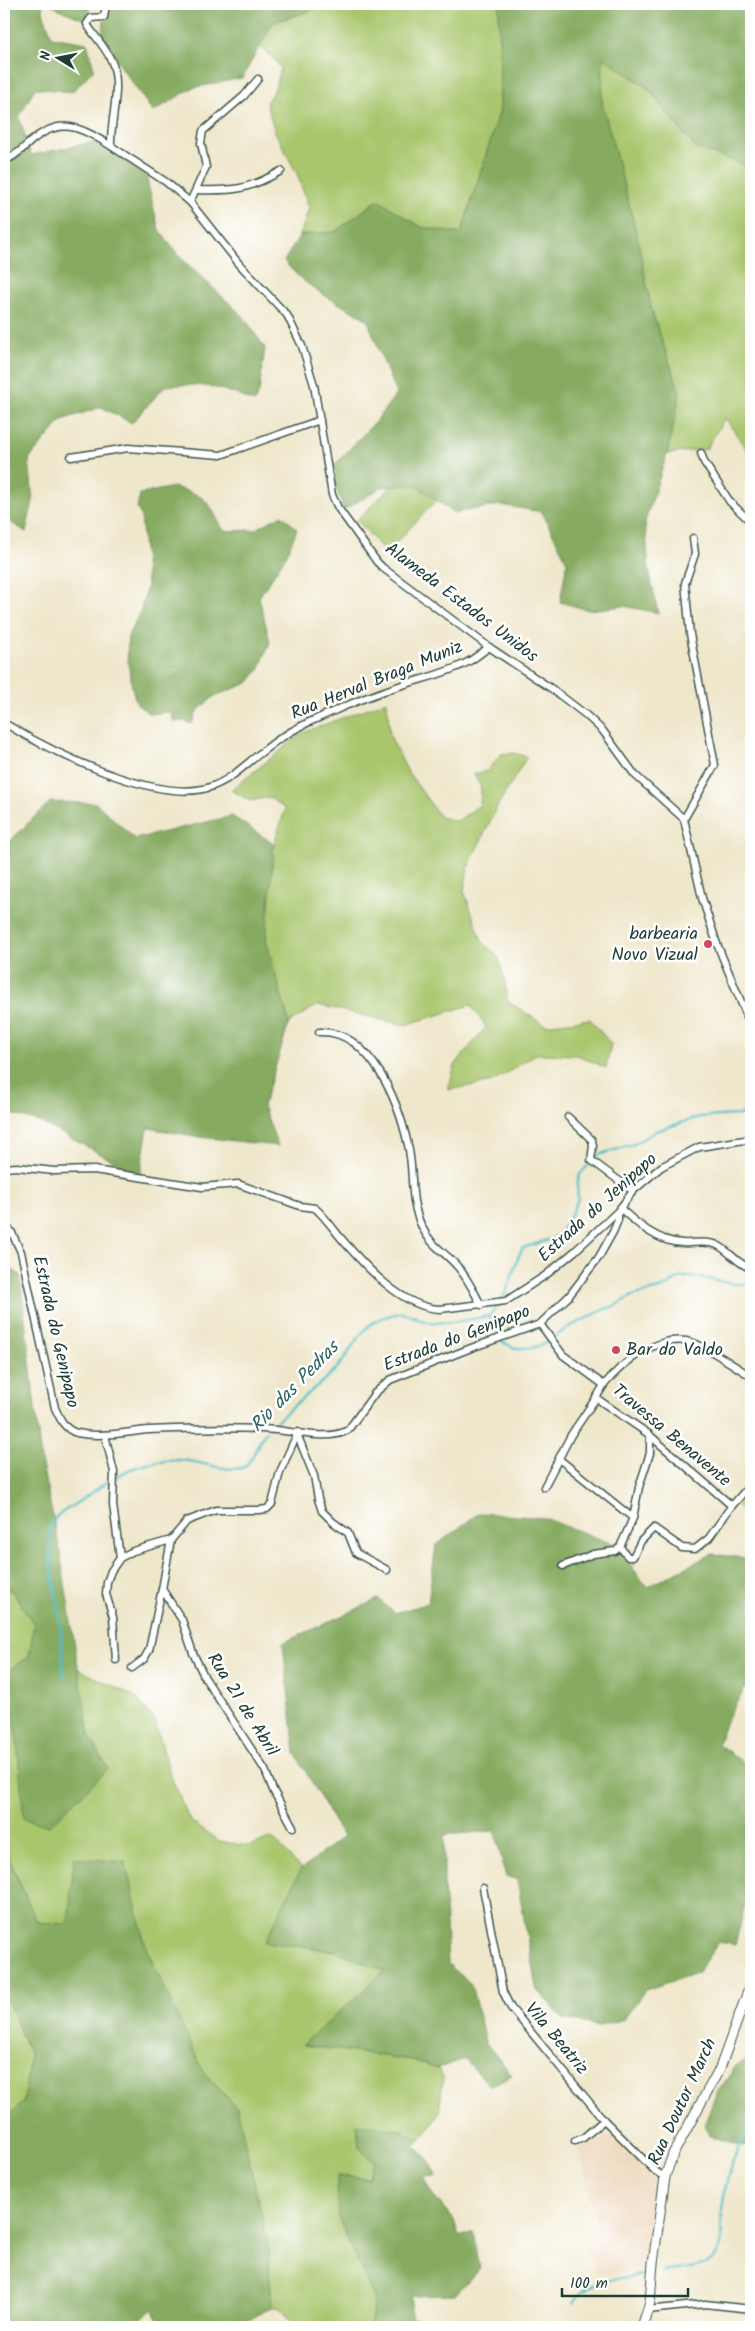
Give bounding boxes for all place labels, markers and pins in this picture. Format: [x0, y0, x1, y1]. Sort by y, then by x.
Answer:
place label: barbearia Novo Vizual [611, 920, 699, 970]
marker: barbearia Novo Vizual [702, 938, 714, 950]
place label: Bar do Valdo [626, 1336, 723, 1365]
marker: Bar do Valdo [610, 1344, 622, 1356]

